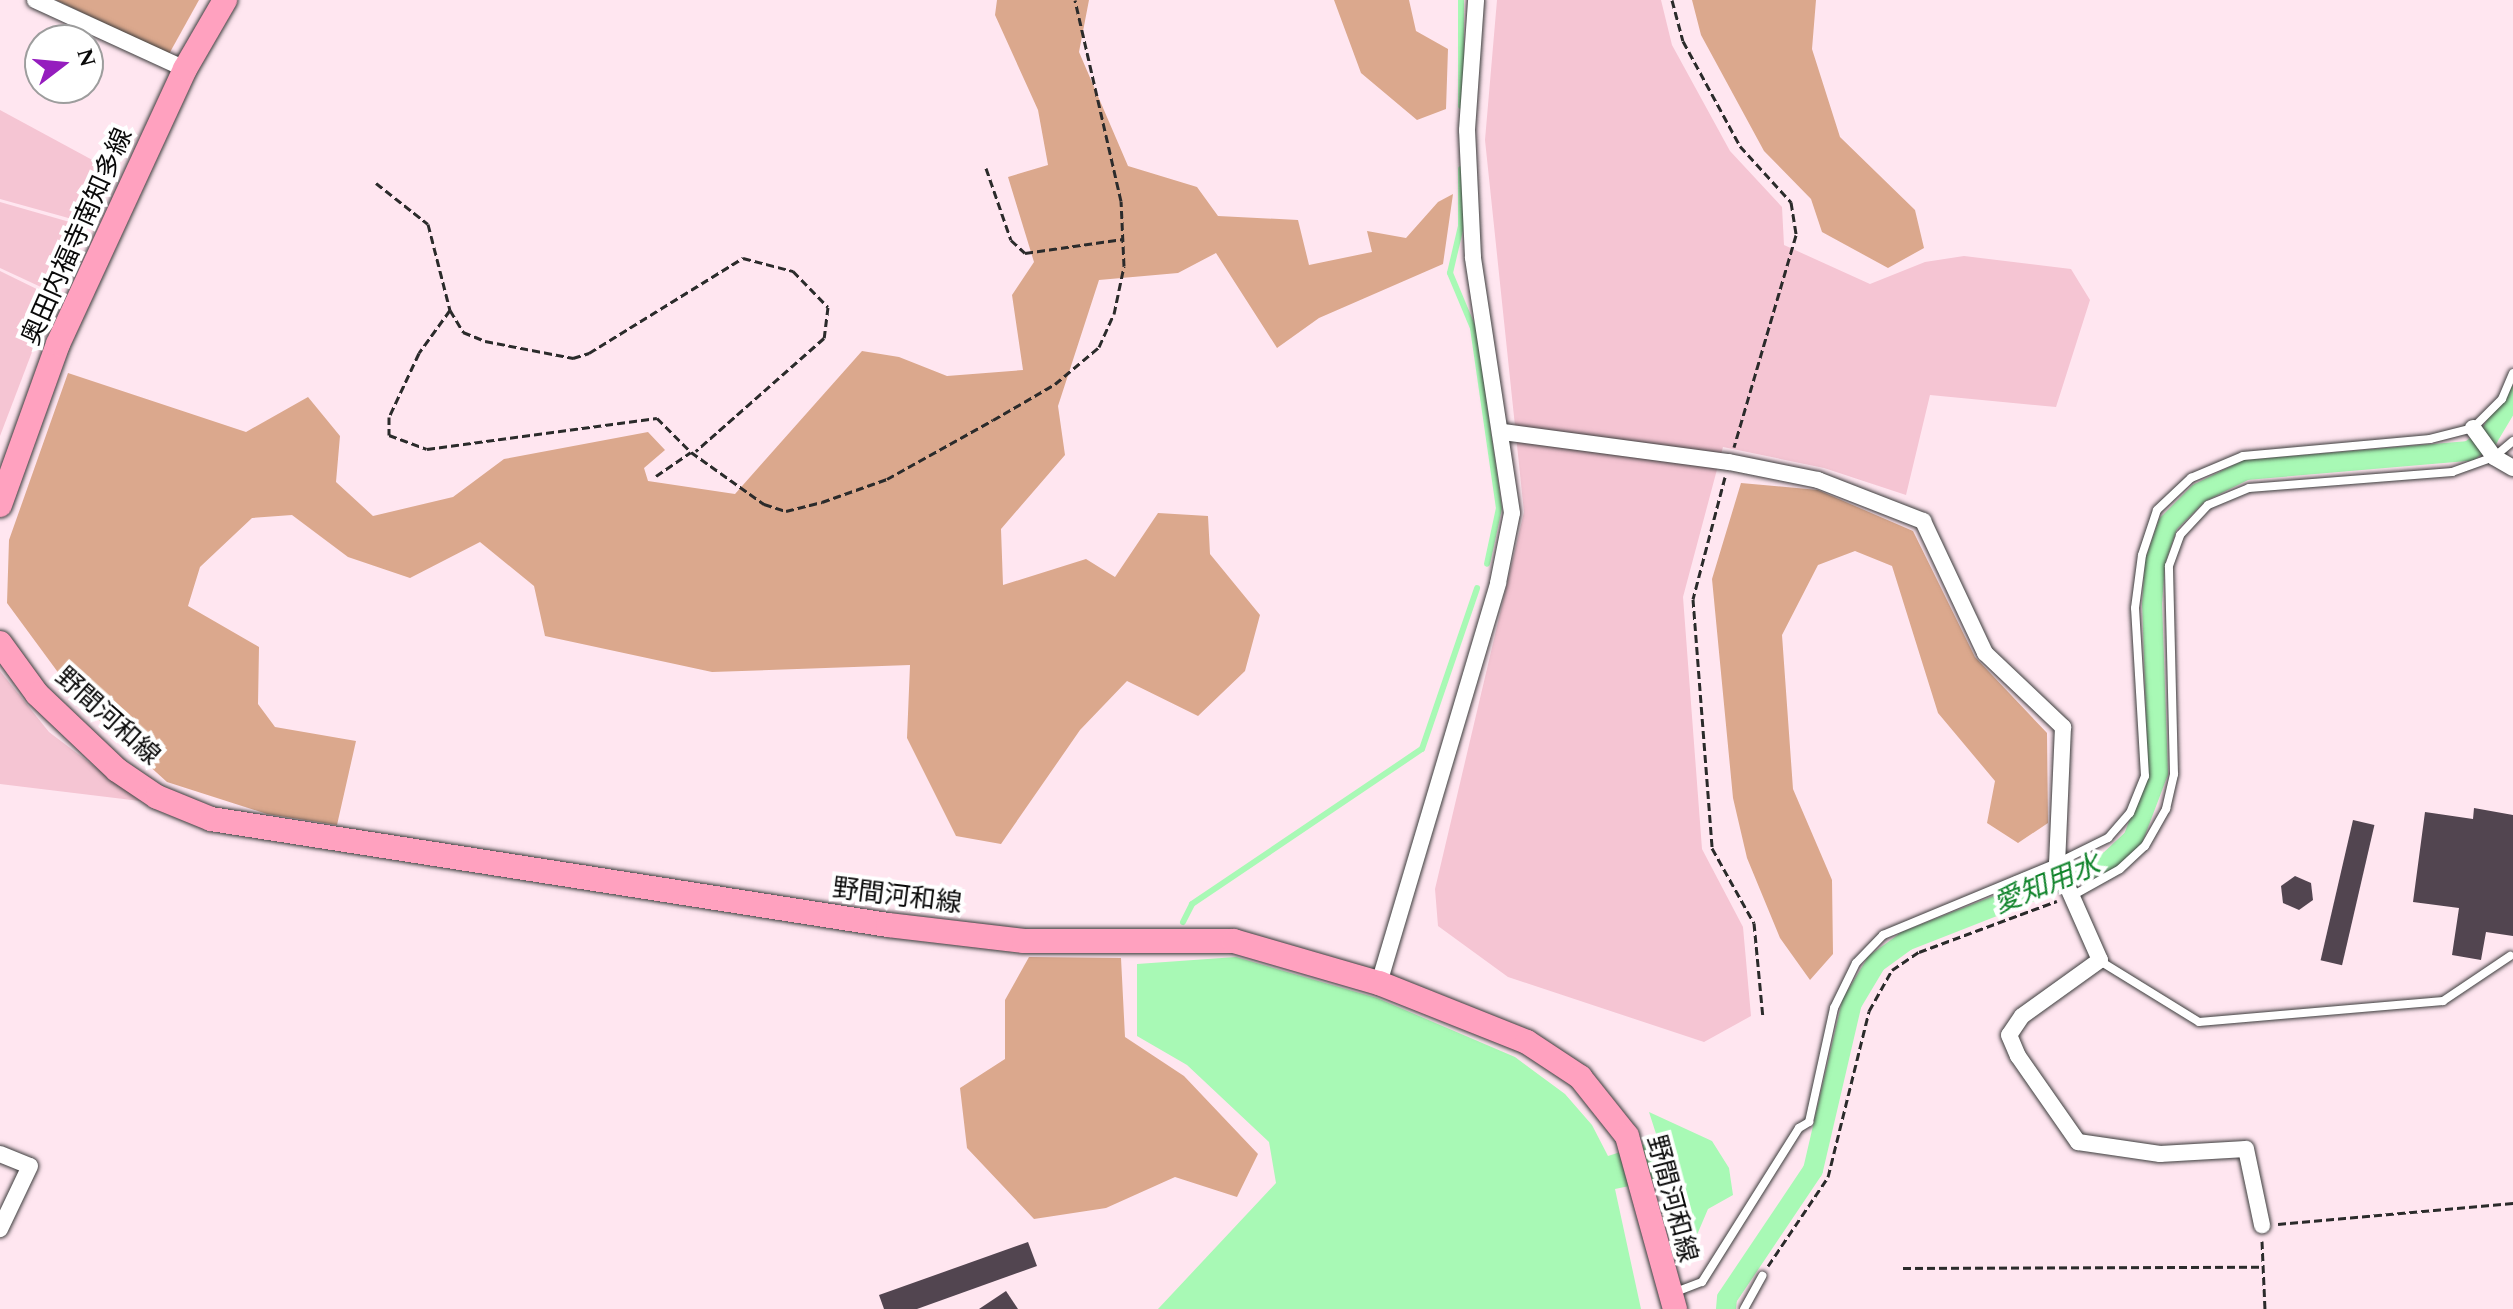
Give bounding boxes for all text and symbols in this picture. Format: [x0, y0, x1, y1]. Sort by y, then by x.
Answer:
north arrow [24, 24, 104, 104]
text: N [67, 45, 104, 71]
street label: 奥田内福寺南知多線 [16, 124, 140, 350]
street label: 野間河和線 [48, 662, 166, 772]
water label: 愛知用水 [1989, 848, 2105, 922]
street label: 野間河和線 [831, 874, 963, 920]
street label: 野間河和線 [1639, 1132, 1703, 1266]

